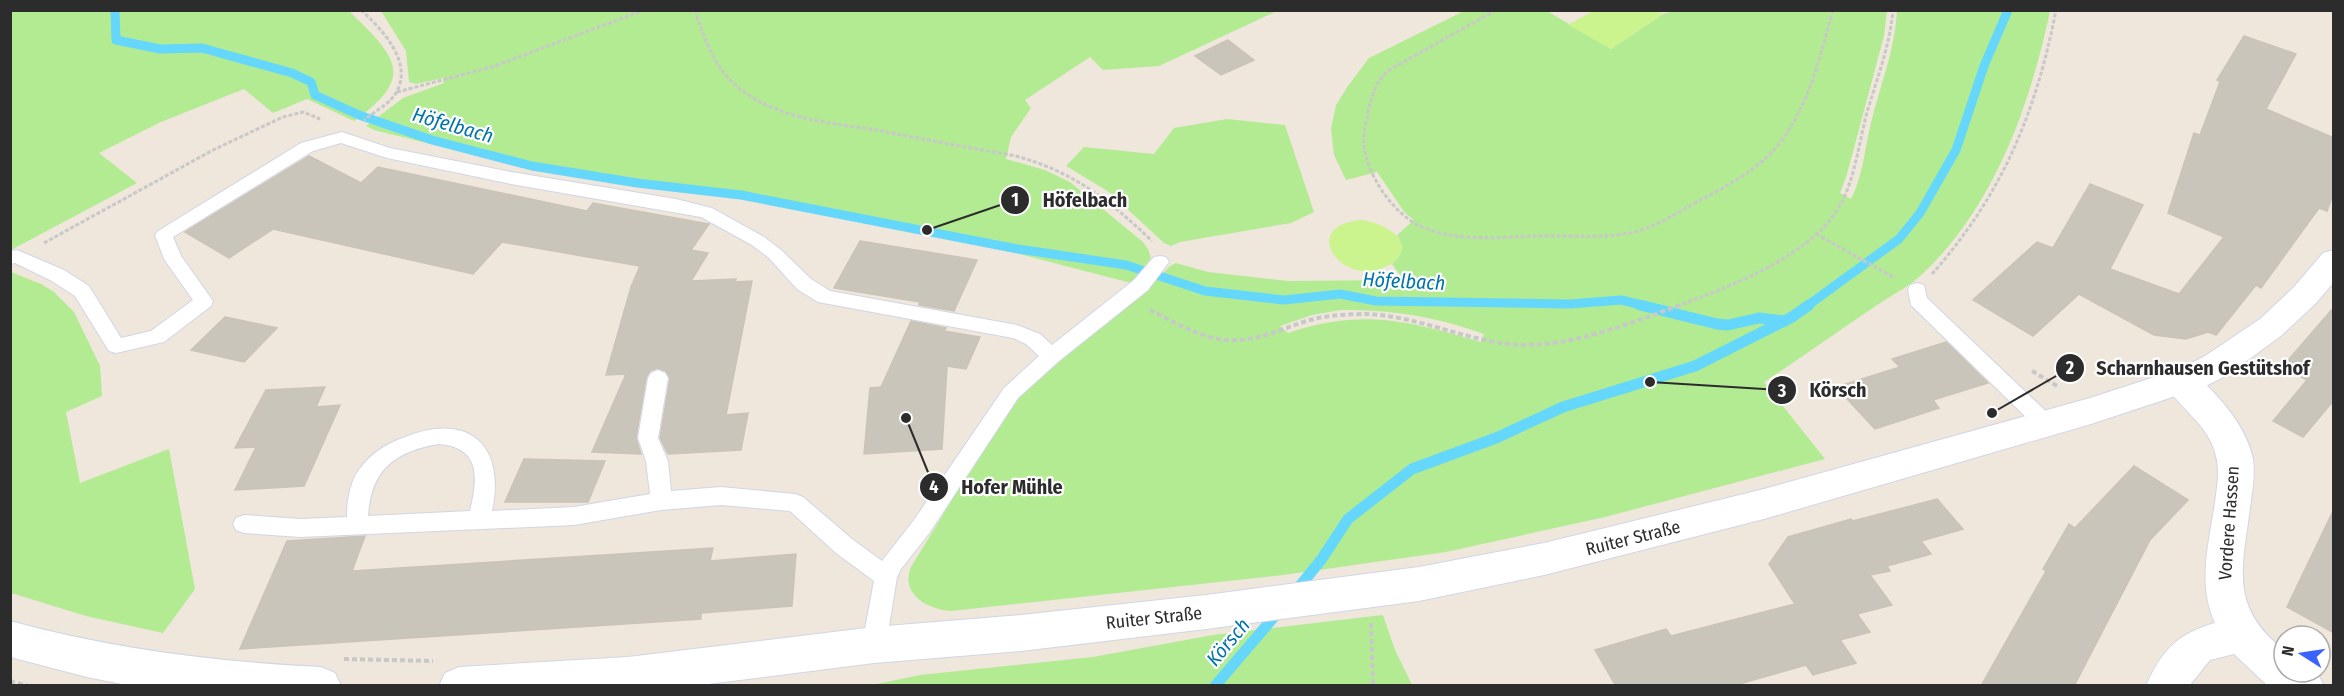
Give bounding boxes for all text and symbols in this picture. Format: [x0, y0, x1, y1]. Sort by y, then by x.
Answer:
water label: Höfelbach [410, 102, 496, 148]
callout: Höfelbach [1000, 181, 1139, 219]
text: Höfelbach [1043, 188, 1127, 212]
text: 1 [1011, 189, 1019, 211]
water label: Höfelbach [1362, 267, 1446, 295]
callout: Scharnhausen Gestütshof [2055, 349, 2322, 387]
text: Scharnhausen Gestütshof [2096, 356, 2311, 380]
text: 2 [2065, 357, 2074, 379]
callout: Körsch [1767, 371, 1878, 409]
text: Körsch [1809, 378, 1867, 402]
text: 3 [1777, 380, 1787, 402]
street label: Vordere Hassen [2214, 465, 2244, 581]
callout: Hofer Mühle [919, 468, 1075, 506]
text: Hofer Mühle [961, 475, 1063, 499]
text: 4 [929, 476, 939, 498]
street label: Ruiter Straße [1583, 516, 1683, 560]
street label: Ruiter Straße [1105, 602, 1203, 634]
water label: Körsch [1201, 613, 1255, 671]
north arrow [2272, 624, 2332, 684]
text: N [2278, 644, 2298, 658]

